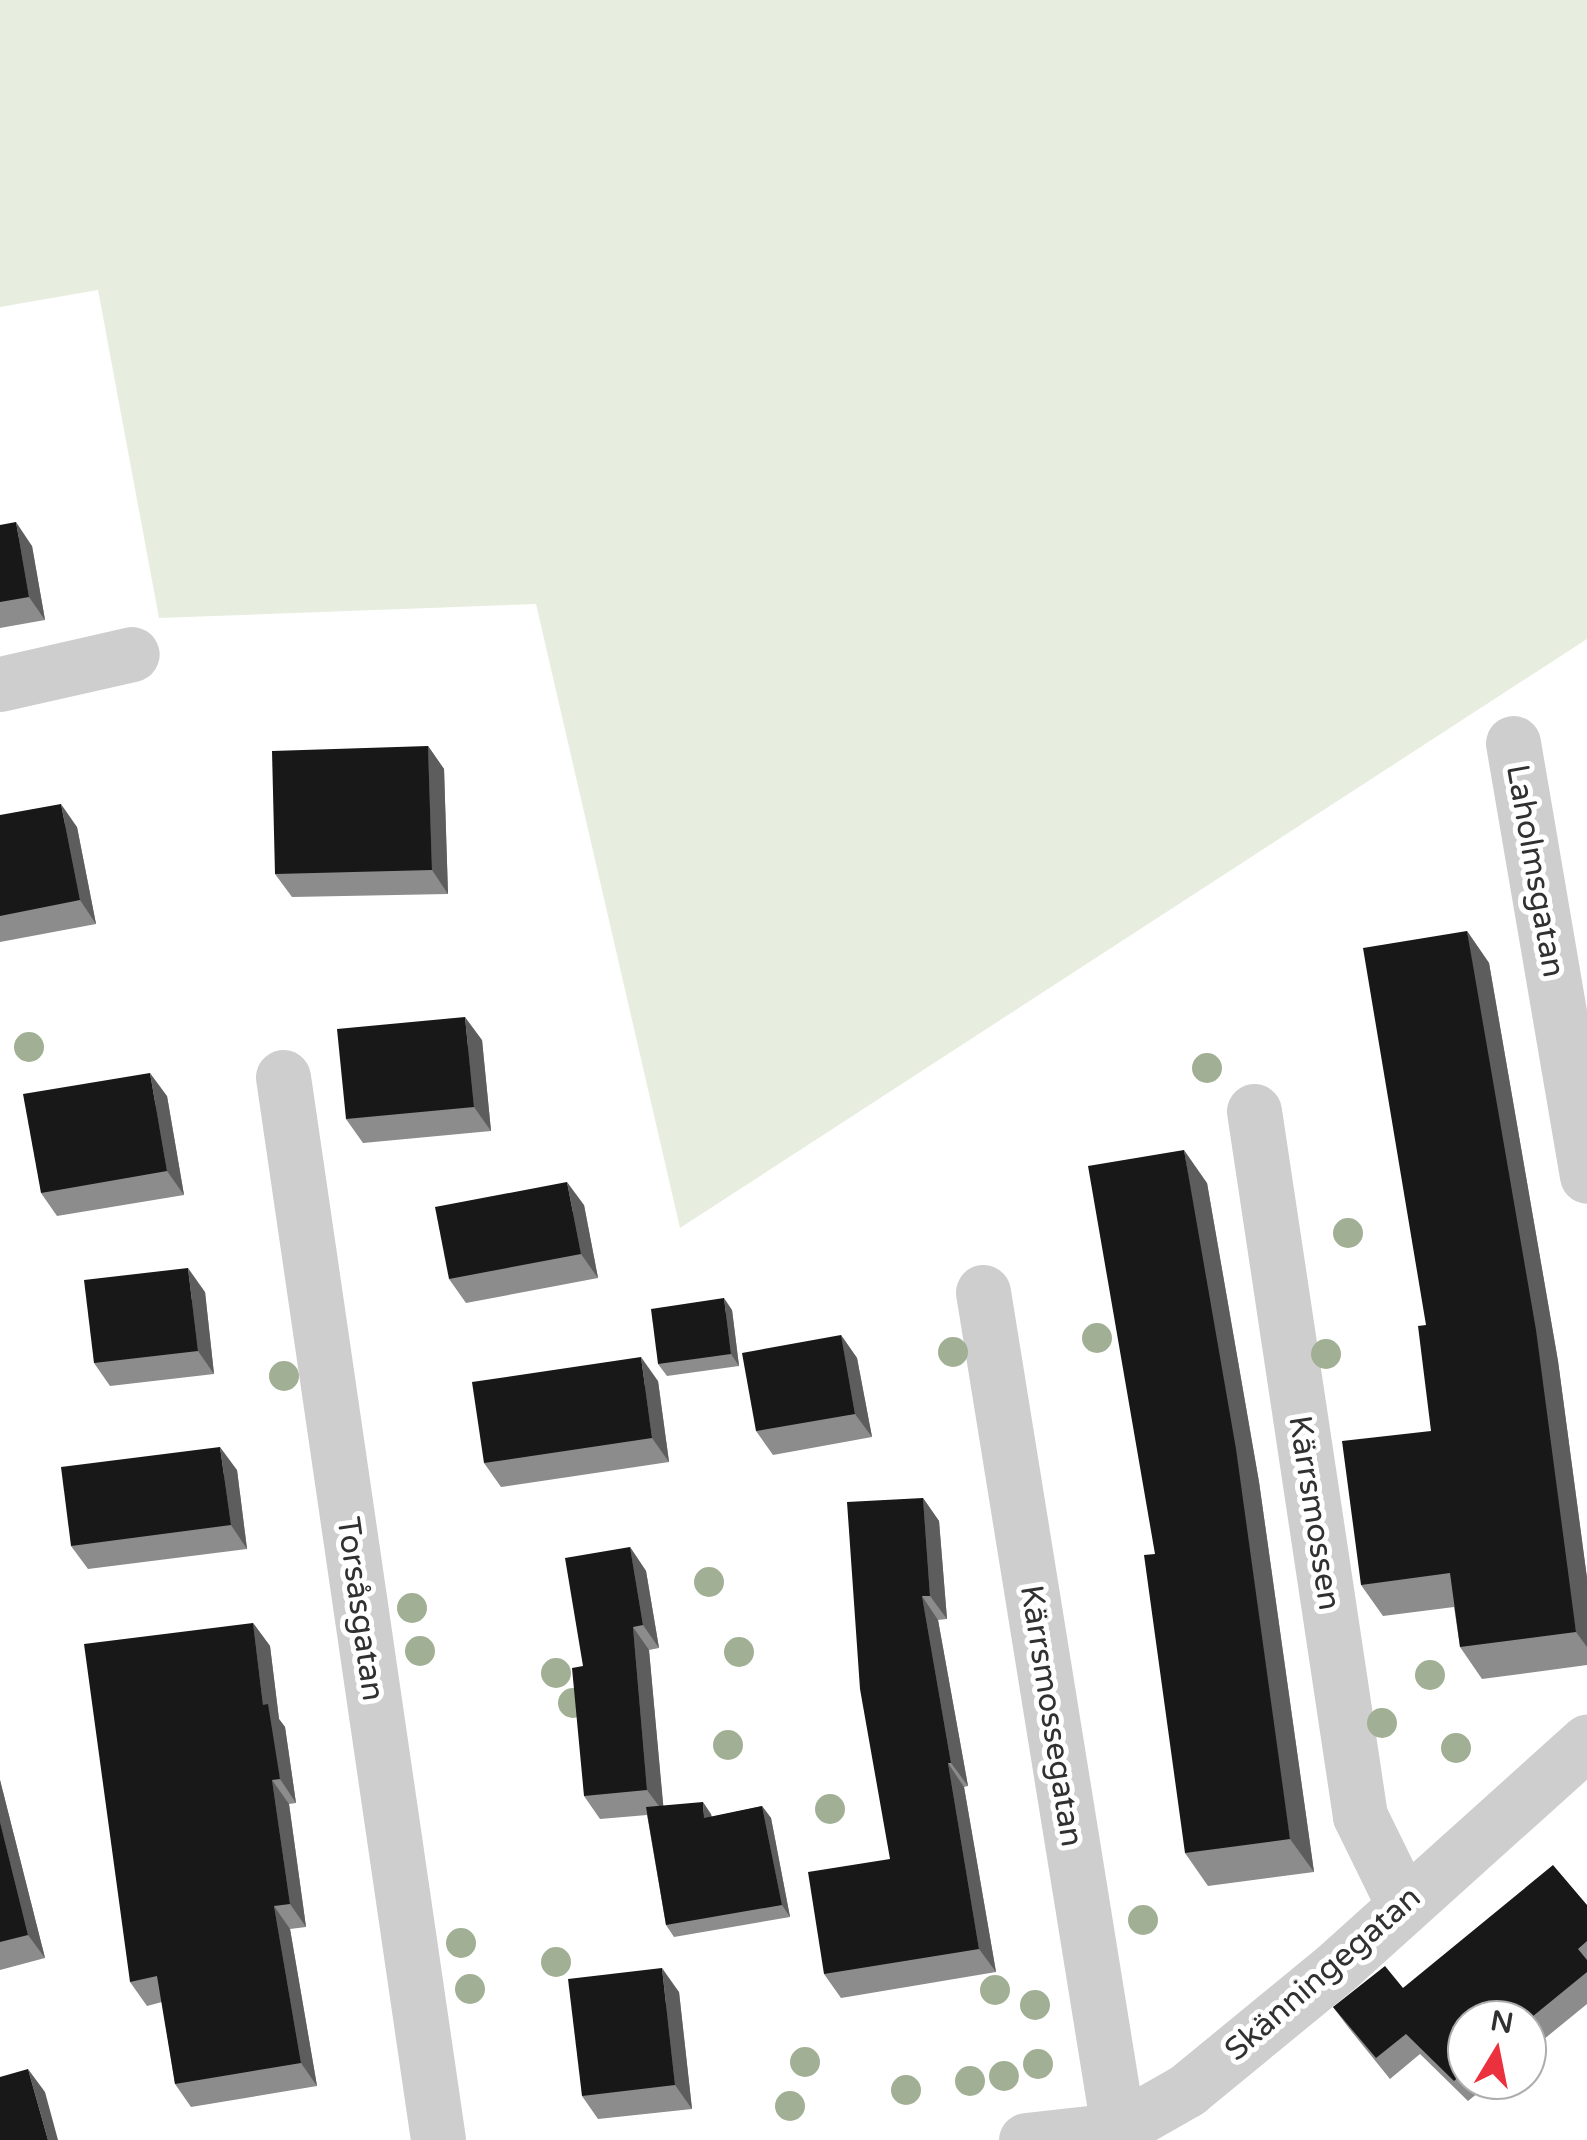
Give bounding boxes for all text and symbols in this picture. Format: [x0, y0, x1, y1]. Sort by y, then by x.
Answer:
street label: Laholmsgatan [1497, 762, 1573, 980]
street label: Kärrsmossen [1280, 1413, 1348, 1613]
street label: Torsåsgatan [328, 1515, 392, 1703]
street label: Kärrsmossegatan [1011, 1582, 1091, 1850]
street label: Skänningegatan [1217, 1879, 1429, 2069]
north arrow [1447, 2000, 1547, 2100]
text: N [1488, 2004, 1516, 2041]

